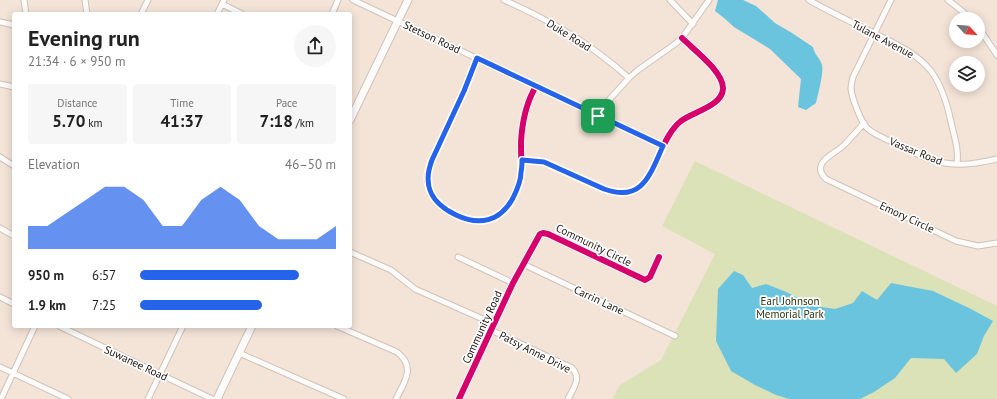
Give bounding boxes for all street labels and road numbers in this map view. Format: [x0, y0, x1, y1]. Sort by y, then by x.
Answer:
street label: Duke Road [544, 16, 594, 54]
street label: Tulane Avenue [850, 17, 917, 61]
street label: Stetson Road [401, 18, 463, 56]
street label: Vassar Road [887, 134, 945, 168]
street label: Emory Circle [877, 198, 937, 236]
street label: Community Circle [554, 221, 635, 270]
street label: Carrin Lane [572, 282, 627, 318]
street label: Community Road [459, 288, 505, 366]
street label: Patsy Anne Drive [497, 328, 574, 376]
street label: Suwanee Road [102, 342, 170, 384]

